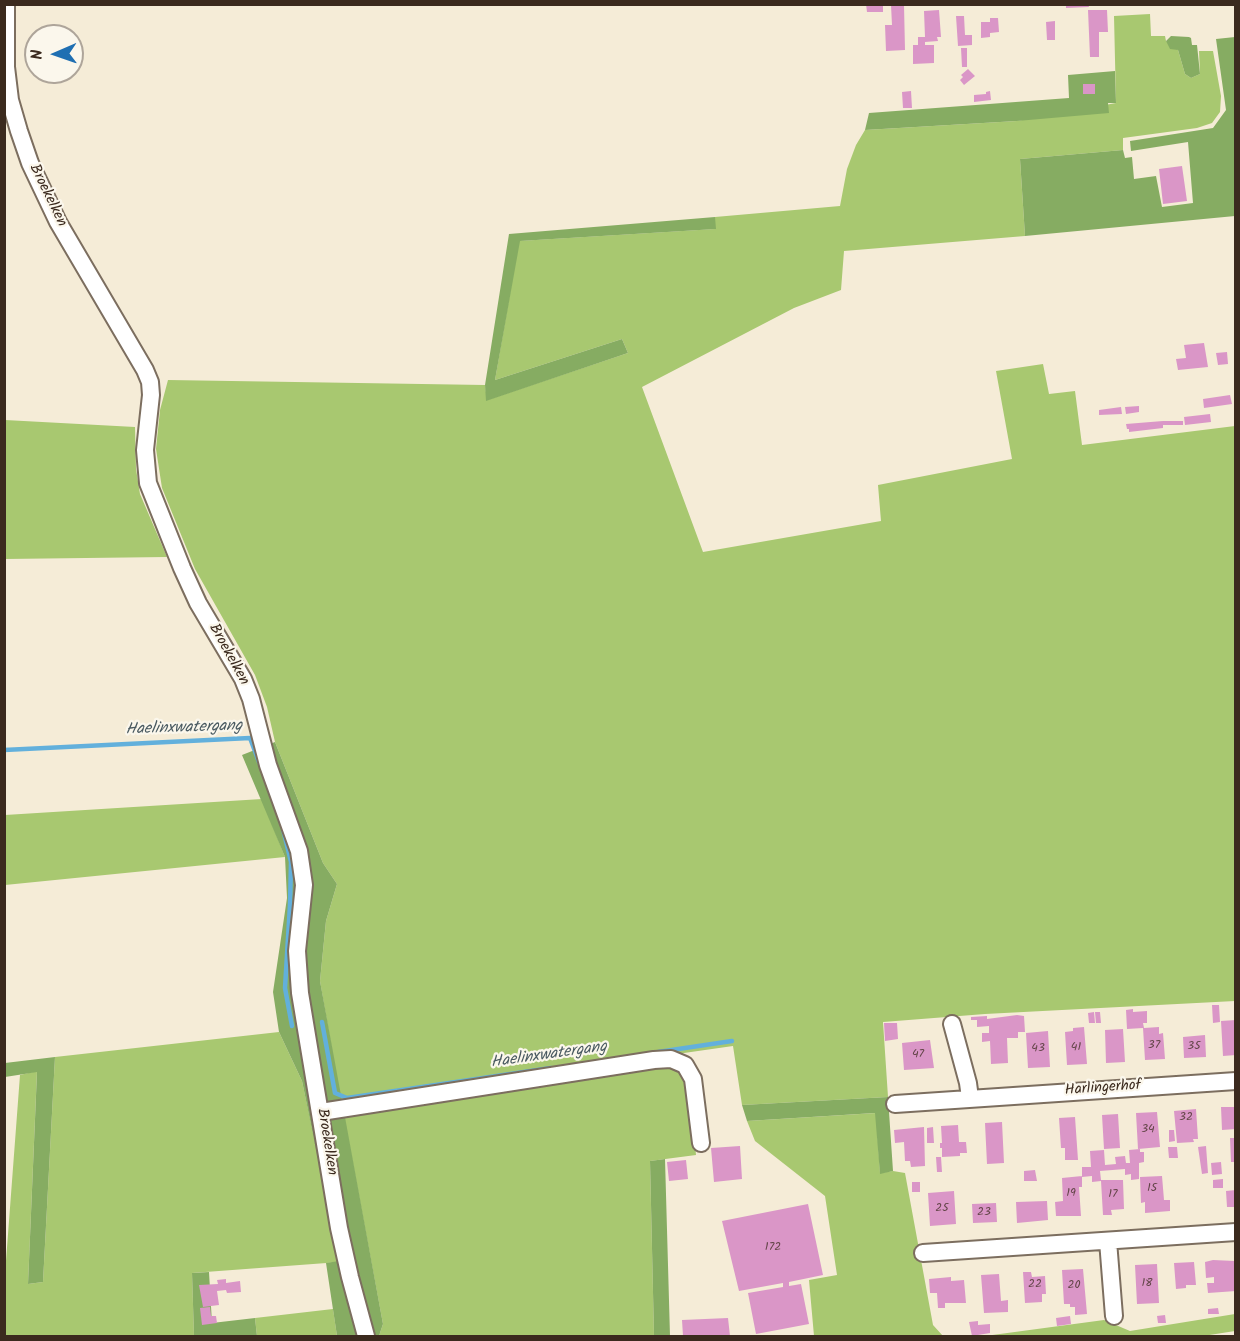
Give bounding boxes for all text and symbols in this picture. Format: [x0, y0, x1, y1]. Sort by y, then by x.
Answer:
north arrow [24, 24, 84, 84]
text: N [25, 49, 50, 60]
street label: Broekelken [24, 162, 70, 230]
street label: Broekelken [204, 621, 252, 689]
water label: Haelinxwatergang [125, 717, 243, 741]
water label: Haelinxwatergang [490, 1038, 608, 1074]
house number: 37 [1148, 1039, 1160, 1053]
house number: 35 [1187, 1040, 1201, 1054]
house number: 41 [1071, 1041, 1081, 1055]
house number: 43 [1031, 1042, 1045, 1056]
house number: 47 [912, 1048, 924, 1062]
street label: Harlingerhof [1064, 1077, 1142, 1101]
street label: Broekelken [312, 1107, 340, 1177]
house number: 32 [1179, 1111, 1193, 1125]
house number: 34 [1141, 1123, 1155, 1137]
house number: 15 [1147, 1182, 1157, 1196]
house number: 19 [1066, 1187, 1076, 1201]
house number: 17 [1108, 1188, 1118, 1202]
house number: 25 [935, 1202, 949, 1216]
house number: 23 [977, 1206, 991, 1220]
house number: 172 [765, 1241, 781, 1255]
house number: 18 [1142, 1277, 1152, 1291]
house number: 22 [1028, 1278, 1042, 1292]
house number: 20 [1068, 1279, 1080, 1293]

